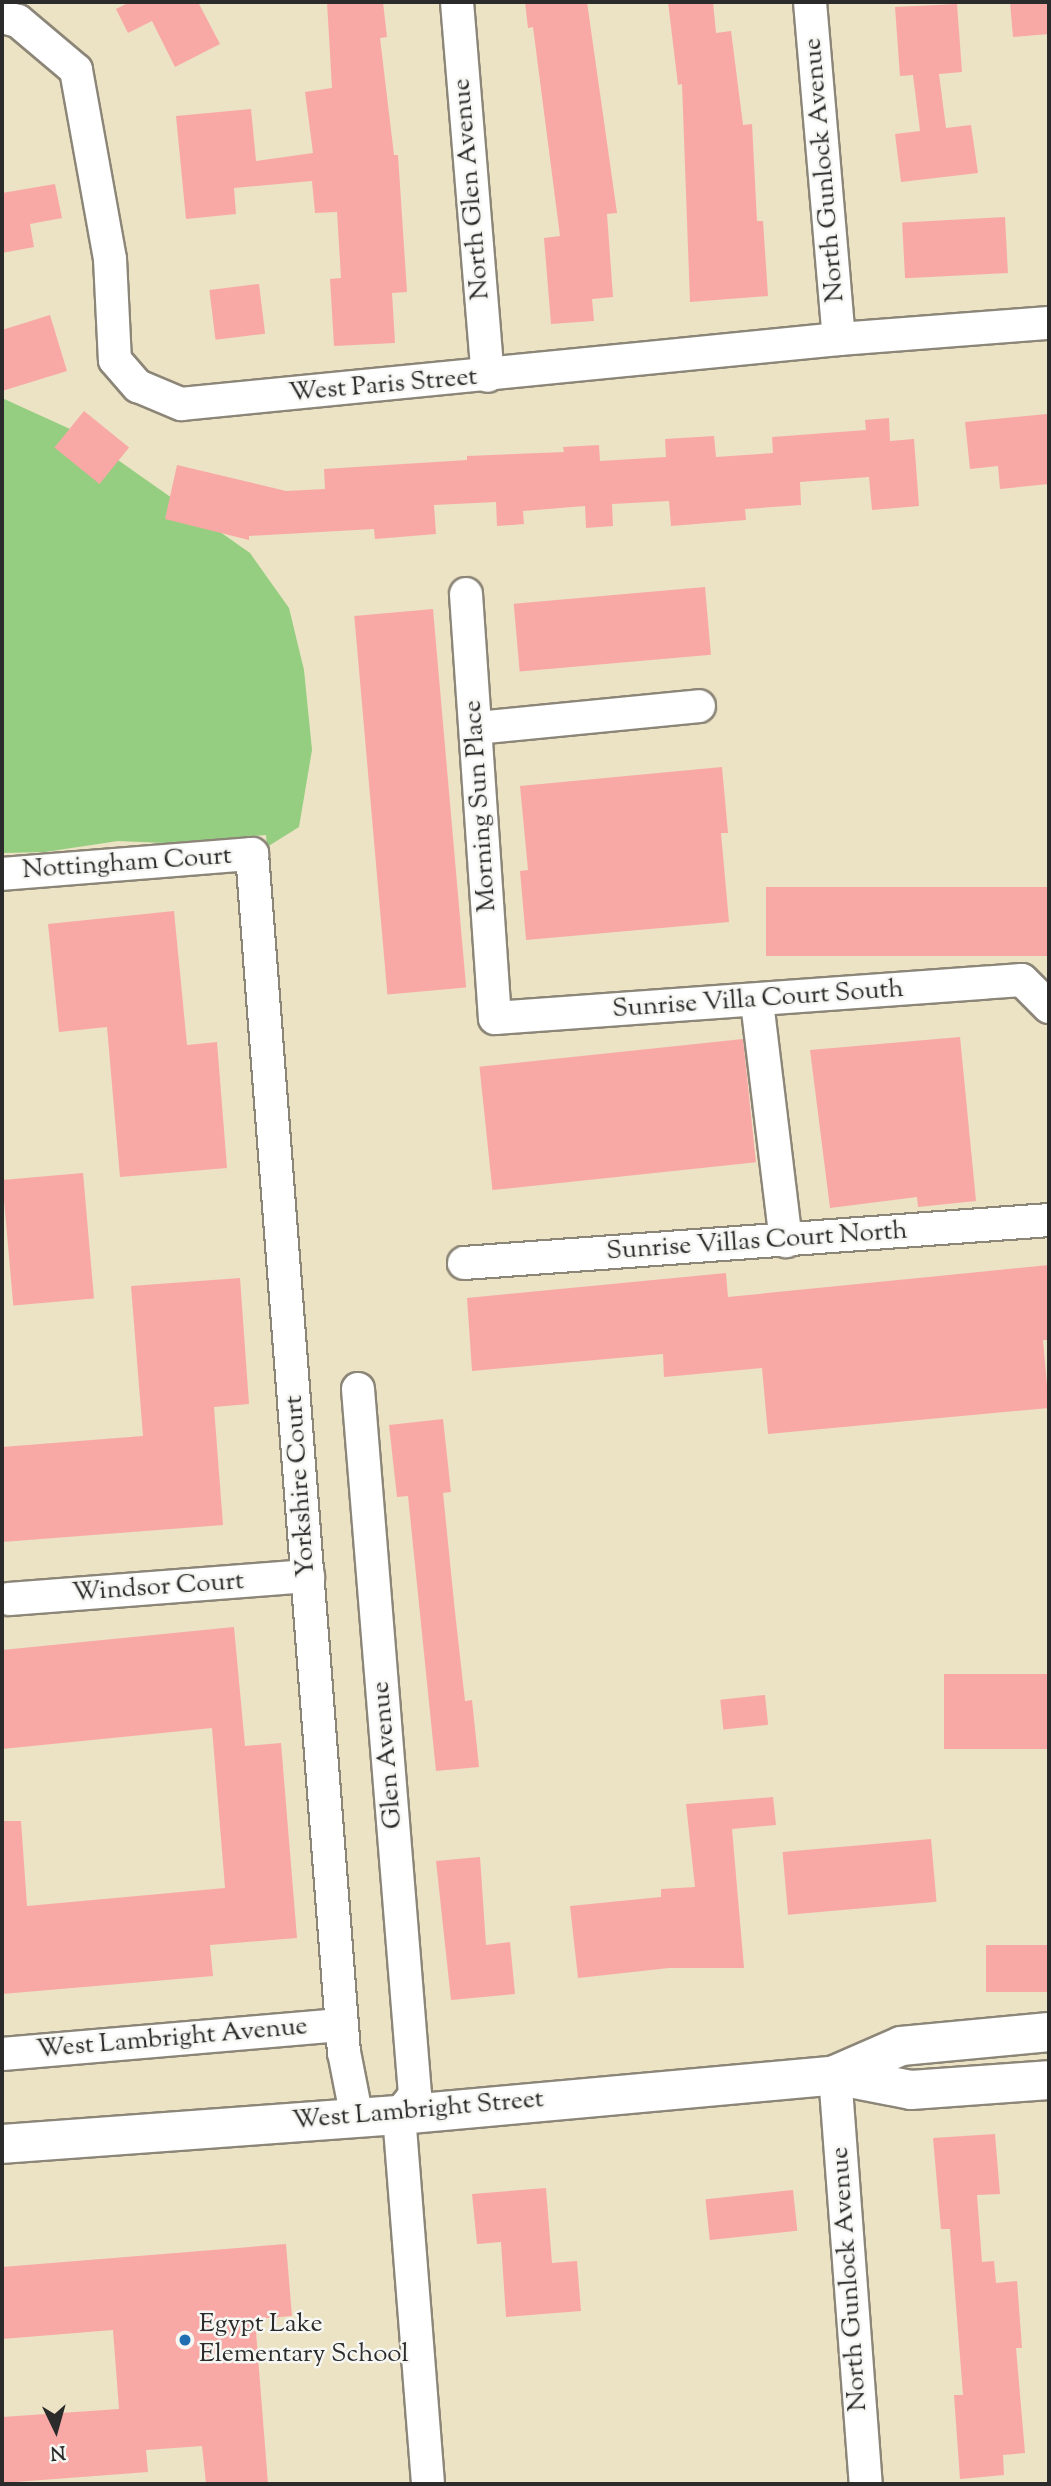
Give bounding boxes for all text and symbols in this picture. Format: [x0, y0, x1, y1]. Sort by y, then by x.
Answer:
street label: North Gunlock Avenue [798, 37, 852, 303]
street label: North Glen Avenue [447, 77, 497, 301]
street label: West Paris Street [287, 362, 479, 410]
street label: Morning Sun Place [458, 699, 504, 913]
street label: Nottingham Court [21, 841, 233, 887]
street label: Sunrise Villa Court South [611, 974, 905, 1026]
street label: Sunrise Villas Court North [605, 1216, 909, 1268]
street label: Yorkshire Court [279, 1394, 323, 1578]
street label: Windsor Court [71, 1566, 245, 1610]
street label: Glen Avenue [366, 1680, 410, 1830]
street label: West Lambright Avenue [35, 2012, 309, 2066]
street label: West Lambright Street [291, 2084, 545, 2138]
street label: North Gunlock Avenue [825, 2146, 875, 2412]
place label: Egypt Lake Elementary School [199, 2309, 409, 2370]
marker: Egypt Lake Elementary School [177, 2332, 193, 2348]
north arrow [21, 2395, 91, 2465]
text: N [49, 2437, 67, 2466]

